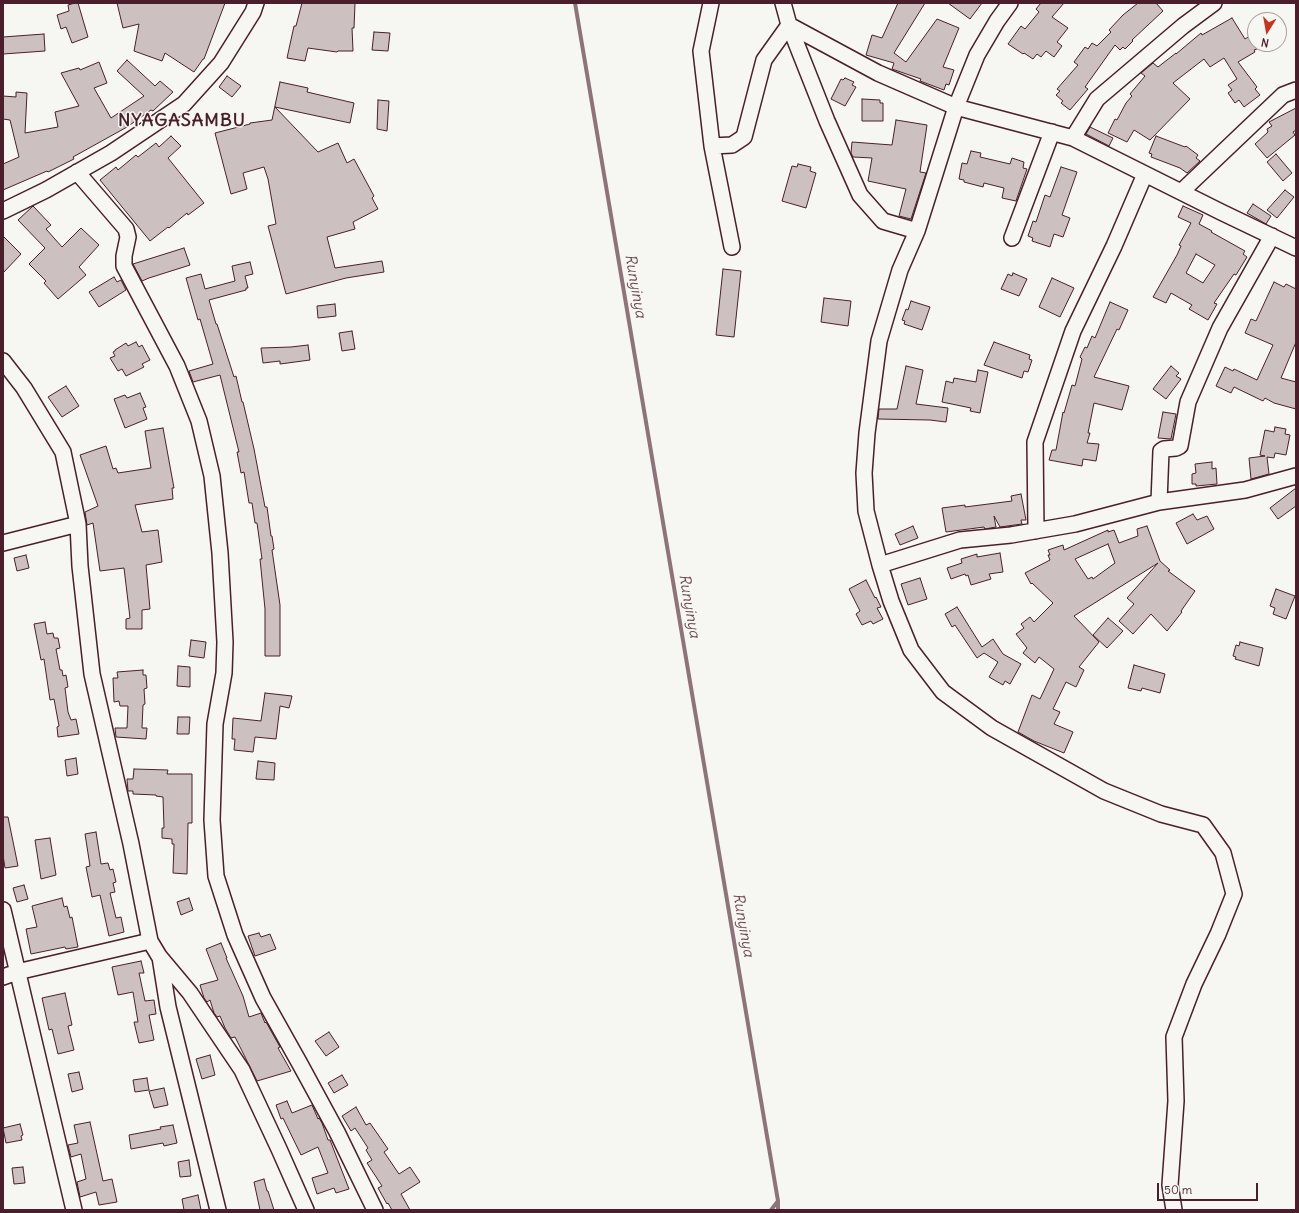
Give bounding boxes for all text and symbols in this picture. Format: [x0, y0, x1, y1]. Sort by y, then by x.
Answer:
north arrow [1247, 12, 1287, 52]
text: N [1260, 35, 1270, 50]
district label: NYAGASAMBU [118, 110, 246, 132]
water label: Runyinya [621, 253, 649, 319]
water label: Runyinya [675, 573, 703, 639]
water label: Runyinya [729, 892, 757, 958]
scale bar [1159, 1175, 1260, 1201]
text: 50 m [1164, 1182, 1192, 1197]

